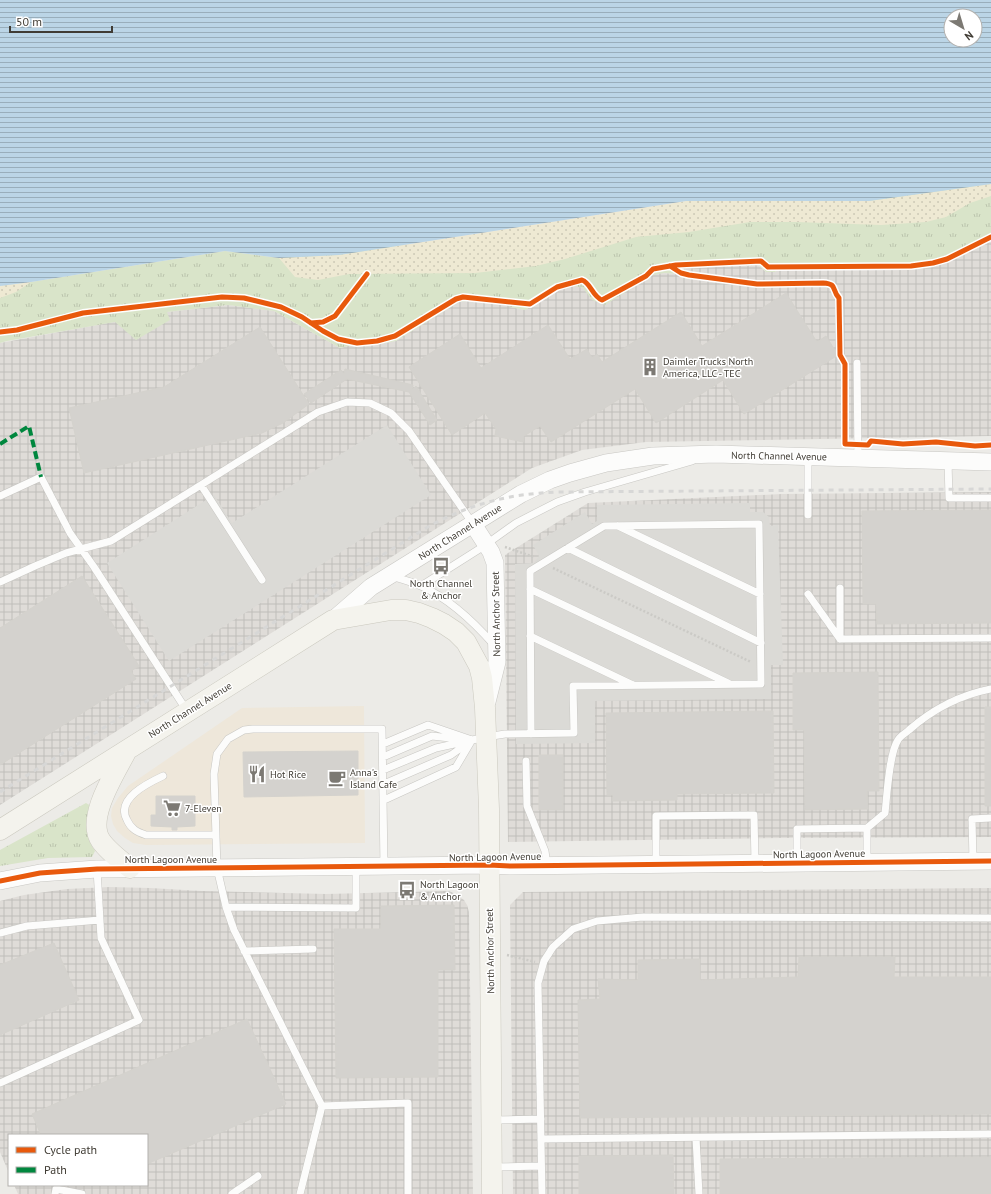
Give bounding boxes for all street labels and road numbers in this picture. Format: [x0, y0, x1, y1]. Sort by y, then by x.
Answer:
street label: North Channel Avenue [731, 449, 827, 463]
street label: North Channel Avenue [416, 501, 504, 563]
street label: North Anchor Street [489, 571, 503, 657]
street label: North Channel Avenue [146, 679, 234, 741]
street label: North Lagoon Avenue [773, 847, 865, 861]
street label: North Lagoon Avenue [449, 850, 541, 864]
street label: North Lagoon Avenue [125, 853, 217, 866]
street label: North Anchor Street [483, 908, 497, 994]

